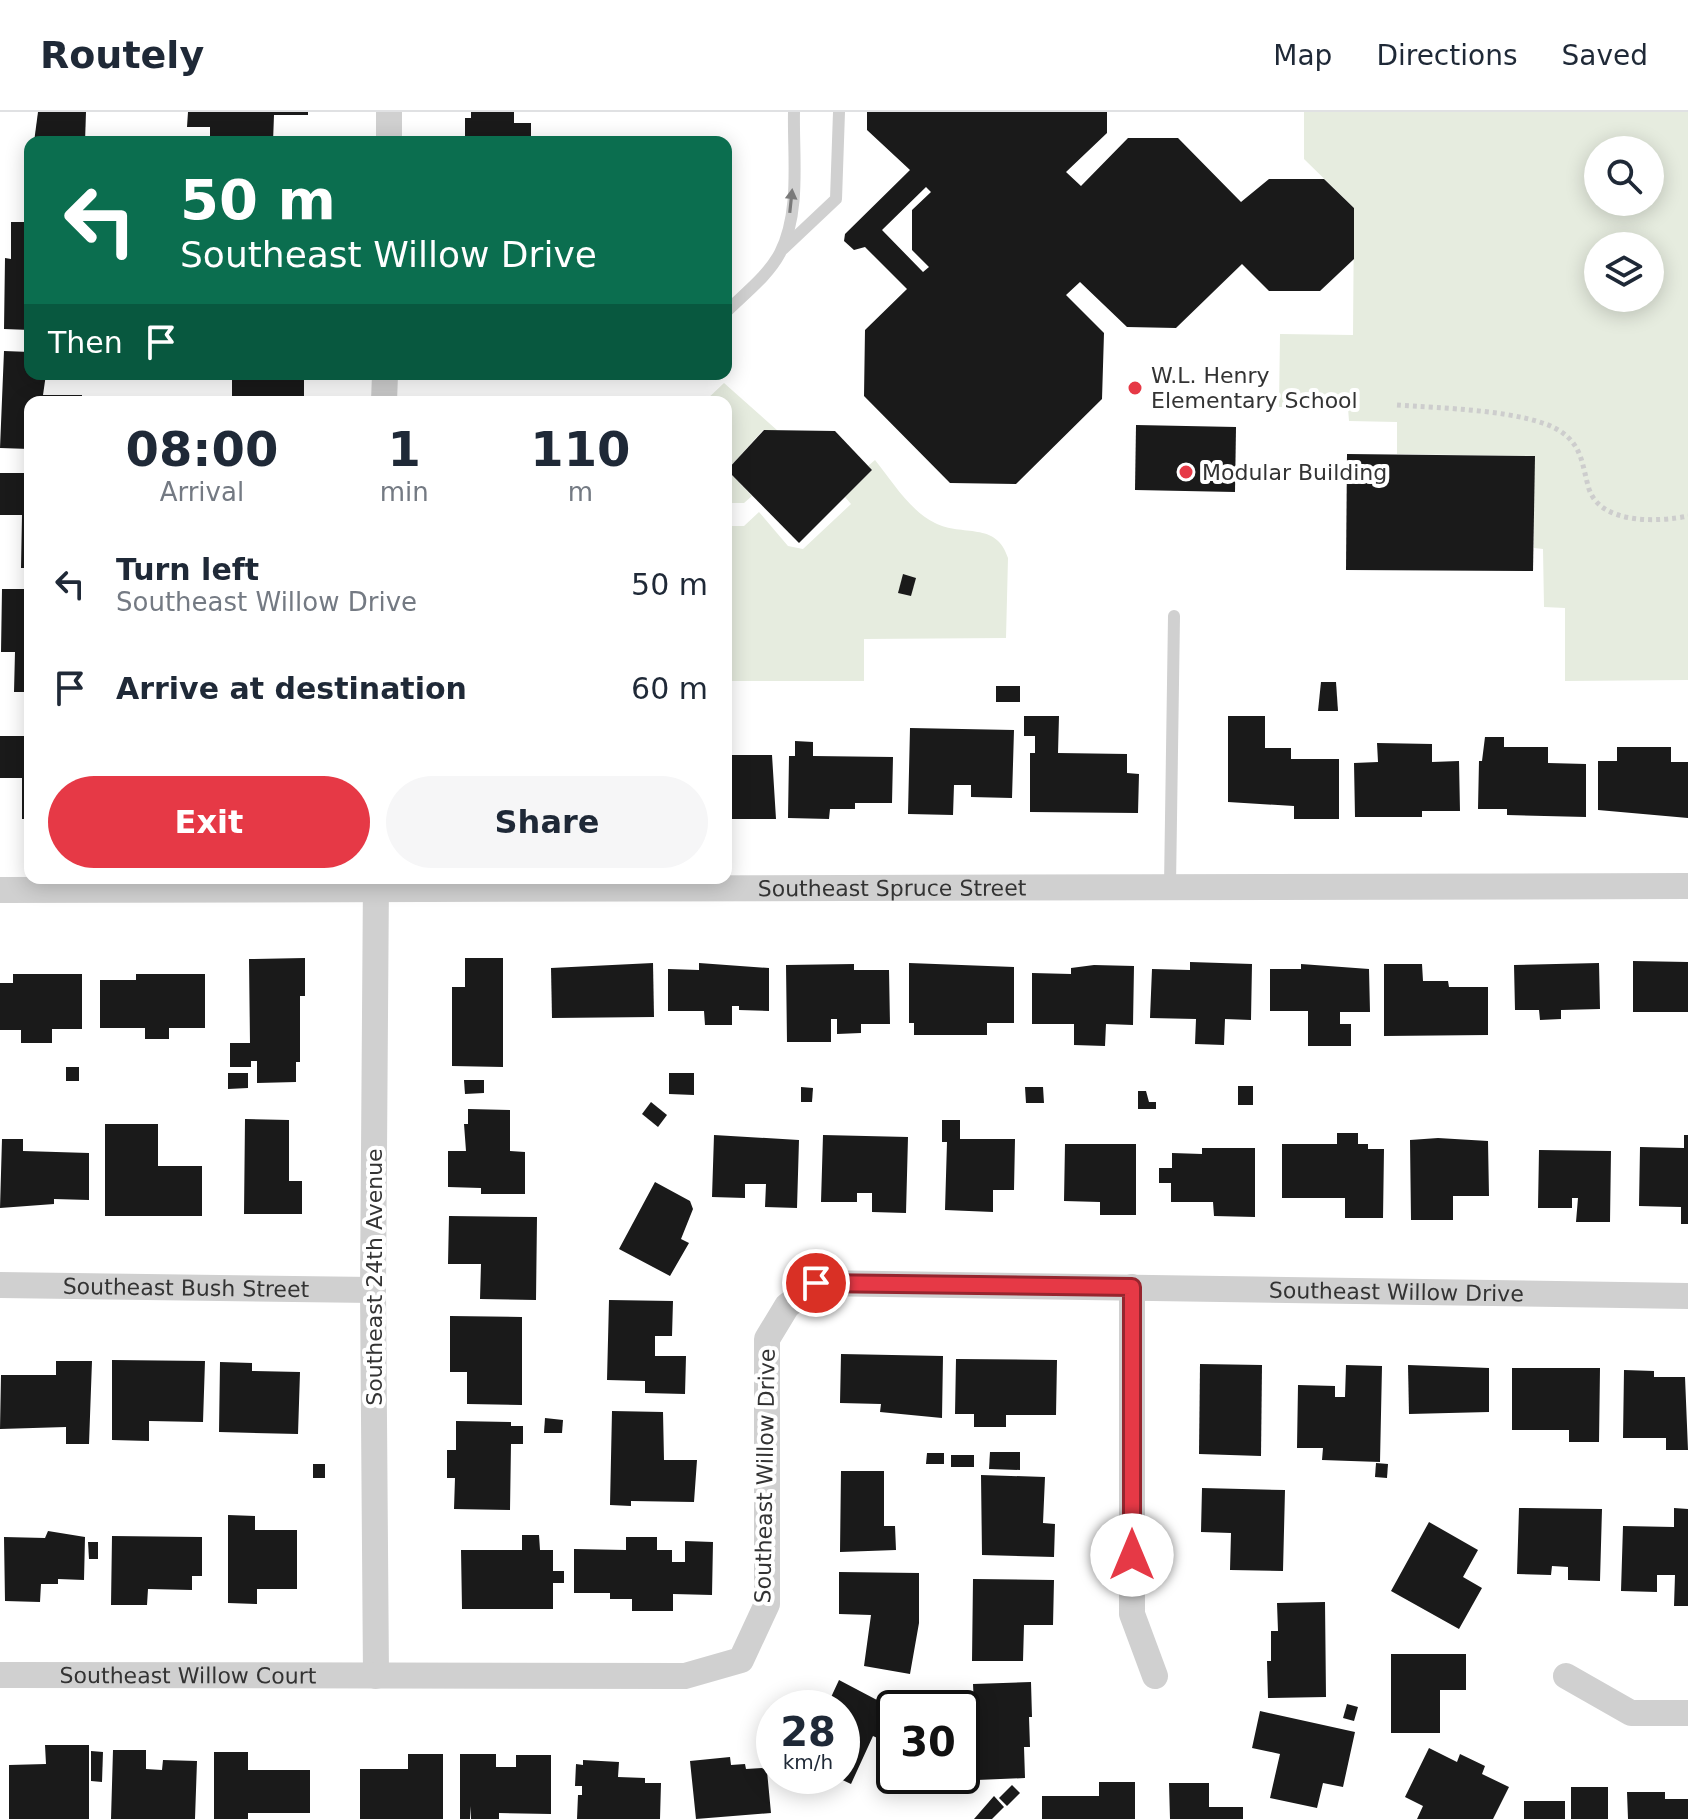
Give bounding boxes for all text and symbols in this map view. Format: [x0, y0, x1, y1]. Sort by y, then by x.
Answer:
text: Routely [40, 33, 204, 77]
text: Map [1273, 39, 1332, 72]
text: Directions [1376, 39, 1517, 72]
text: Saved [1561, 39, 1648, 72]
map controls [1584, 136, 1664, 312]
button: search [1584, 136, 1664, 216]
text: 50 m [180, 167, 336, 232]
icon: left [48, 168, 152, 272]
one-way arrow [785, 188, 798, 213]
button: layers [1584, 232, 1664, 312]
text: Southeast Willow Drive [180, 234, 597, 275]
icon: arrive [139, 320, 183, 364]
text: Then [48, 325, 123, 360]
place label: W.L. Henry Elementary School [1151, 363, 1358, 413]
marker: W.L. Henry Elementary School [1126, 379, 1144, 397]
text: 08:00 [125, 421, 278, 477]
text: 1 [388, 421, 421, 477]
text: 110 [530, 421, 630, 477]
place label: Modular Building [1202, 460, 1387, 485]
marker: Modular Building [1177, 463, 1195, 481]
text: Arrival [160, 477, 244, 507]
text: min [380, 477, 429, 507]
text: m [568, 477, 593, 507]
text: Turn left [116, 552, 259, 587]
icon: left [48, 562, 92, 606]
text: 50 m [631, 567, 708, 602]
text: Southeast Willow Drive [116, 587, 417, 617]
icon: arrive [48, 666, 92, 710]
text: Arrive at destination [116, 671, 467, 706]
text: 60 m [631, 671, 708, 706]
button: Exit [48, 776, 370, 868]
button: Share [386, 776, 708, 868]
street label: Southeast Spruce Street [758, 875, 1027, 901]
street label: Southeast 24th Avenue [362, 1148, 387, 1406]
pin [782, 1249, 850, 1317]
icon: arrive [794, 1261, 838, 1305]
street label: Southeast Bush Street [63, 1273, 310, 1302]
street label: Southeast Willow Drive [1269, 1277, 1524, 1306]
street label: Southeast Willow Drive [750, 1348, 780, 1604]
position arrow [1090, 1513, 1174, 1597]
street label: Southeast Willow Court [60, 1663, 317, 1688]
speed limit sign: 30 [876, 1690, 980, 1794]
text: 28 [780, 1709, 836, 1755]
text: km/h [783, 1750, 833, 1774]

